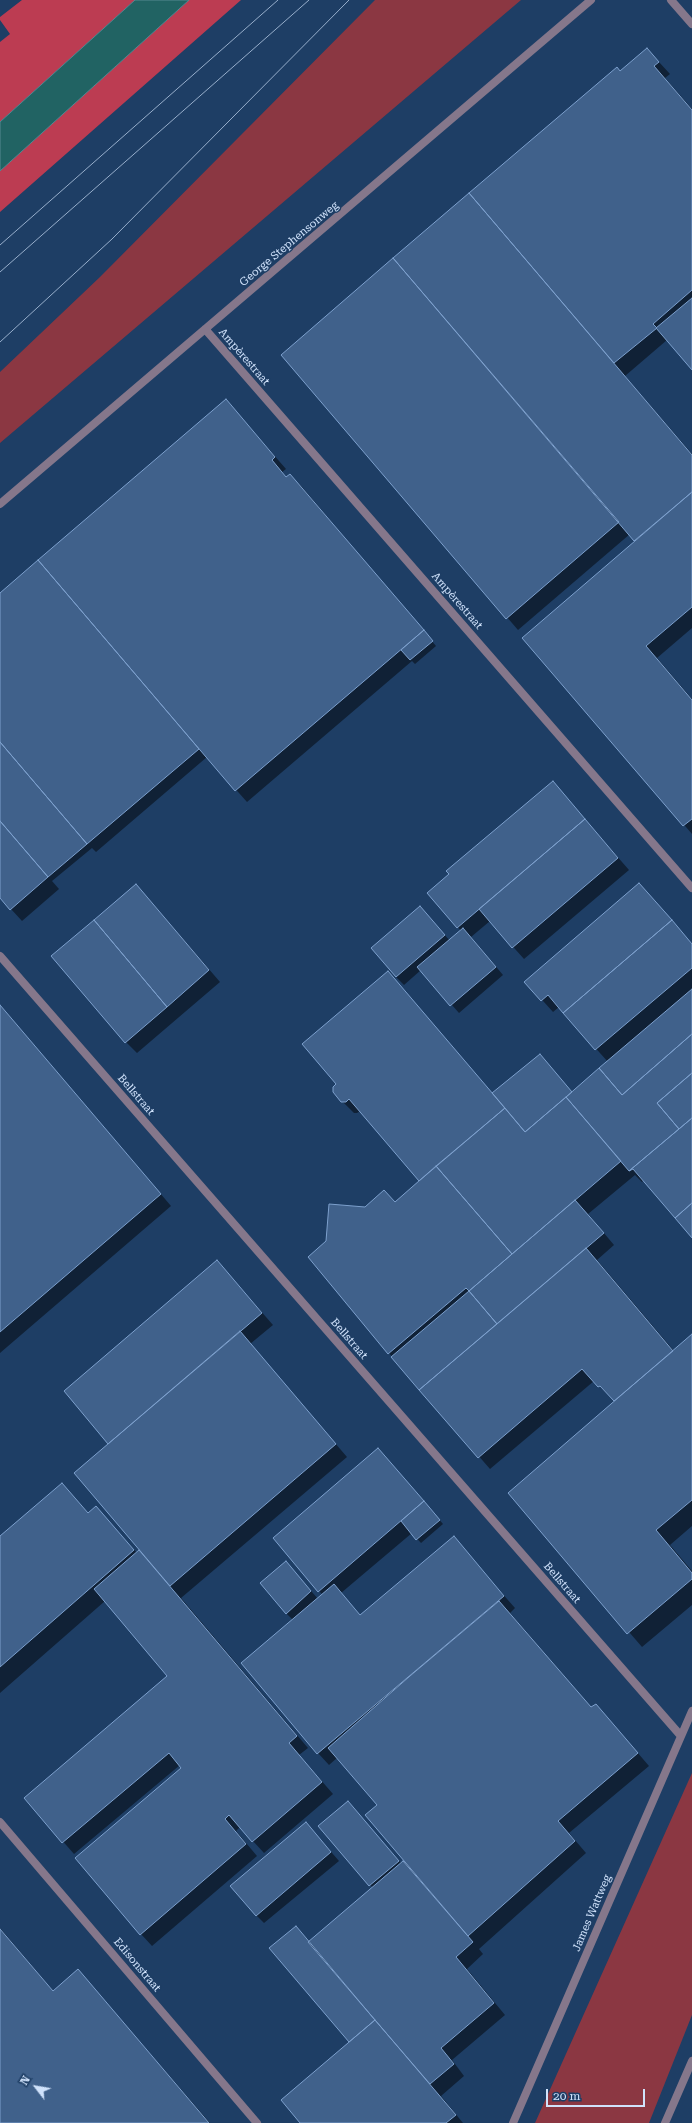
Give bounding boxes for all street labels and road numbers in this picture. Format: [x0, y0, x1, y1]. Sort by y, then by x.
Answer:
street label: George Stephensonweg [237, 199, 341, 289]
street label: Ampèrestraat [216, 326, 272, 388]
street label: Ampèrestraat [429, 570, 485, 632]
street label: Bellstraat [115, 1072, 157, 1118]
street label: Bellstraat [328, 1316, 370, 1362]
street label: Bellstraat [541, 1560, 583, 1606]
street label: James Wattweg [570, 1873, 614, 1953]
street label: Edisonstraat [111, 1935, 163, 1995]

